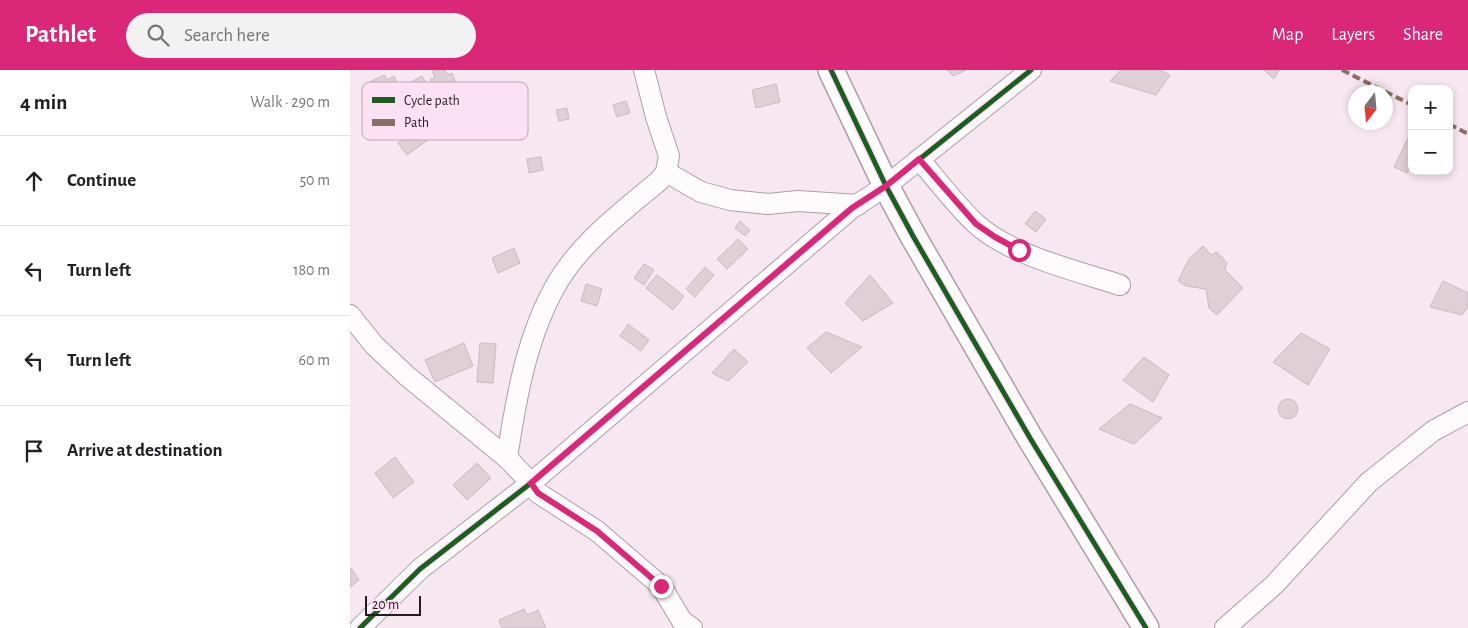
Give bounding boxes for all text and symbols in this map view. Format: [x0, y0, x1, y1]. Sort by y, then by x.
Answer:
search box [126, 13, 476, 58]
icon: search [144, 21, 172, 49]
text: Pathlet [25, 23, 96, 47]
text: Search here [184, 26, 270, 45]
text: Map [1272, 26, 1303, 44]
text: Layers [1331, 26, 1375, 44]
text: Share [1403, 26, 1443, 44]
legend [362, 82, 528, 140]
north arrow [1348, 85, 1393, 130]
map controls [1408, 85, 1453, 175]
button: + [1408, 85, 1453, 130]
text: 4 min [20, 92, 67, 113]
text: Walk · 290 m [250, 94, 330, 110]
text: Cycle path [404, 94, 460, 108]
text: Path [404, 116, 429, 130]
button: − [1408, 130, 1453, 175]
icon: ahead [20, 167, 48, 195]
text: Continue [67, 171, 136, 190]
text: 50 m [299, 172, 330, 188]
route start [1008, 239, 1031, 262]
icon: left [20, 257, 48, 285]
text: Turn left [67, 261, 131, 280]
text: 180 m [293, 262, 330, 278]
icon: left [20, 347, 48, 375]
text: Turn left [67, 351, 131, 370]
text: 60 m [299, 352, 330, 368]
icon: arrive [20, 437, 48, 465]
text: Arrive at destination [67, 441, 223, 460]
route end [650, 575, 673, 598]
scale bar [365, 593, 421, 616]
text: 20 m [372, 598, 399, 612]

